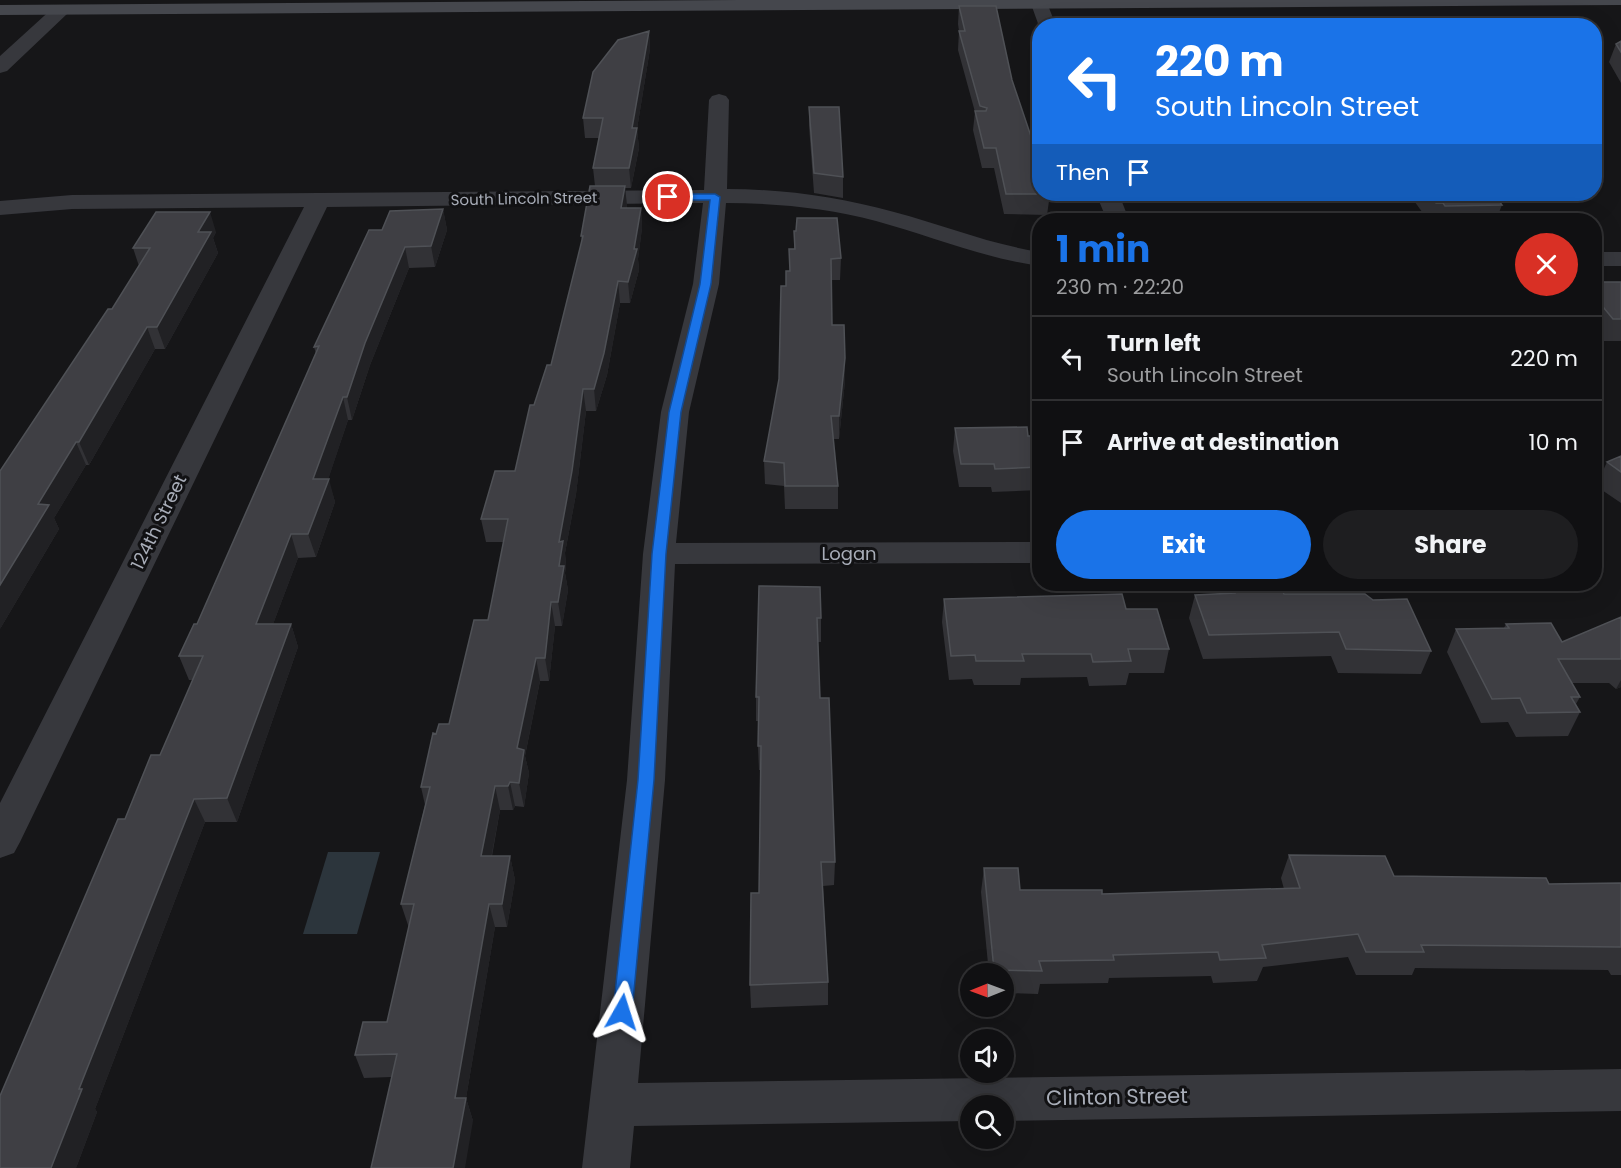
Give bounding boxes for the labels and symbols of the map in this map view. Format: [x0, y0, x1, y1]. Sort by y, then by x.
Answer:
pin [642, 171, 693, 222]
street label: South Lincoln Street [450, 187, 598, 210]
street label: 124th Street [125, 470, 192, 574]
street label: Logan [821, 541, 877, 566]
north arrow [960, 963, 1014, 1017]
position arrow [590, 980, 654, 1044]
street label: Clinton Street [1046, 1081, 1188, 1112]

